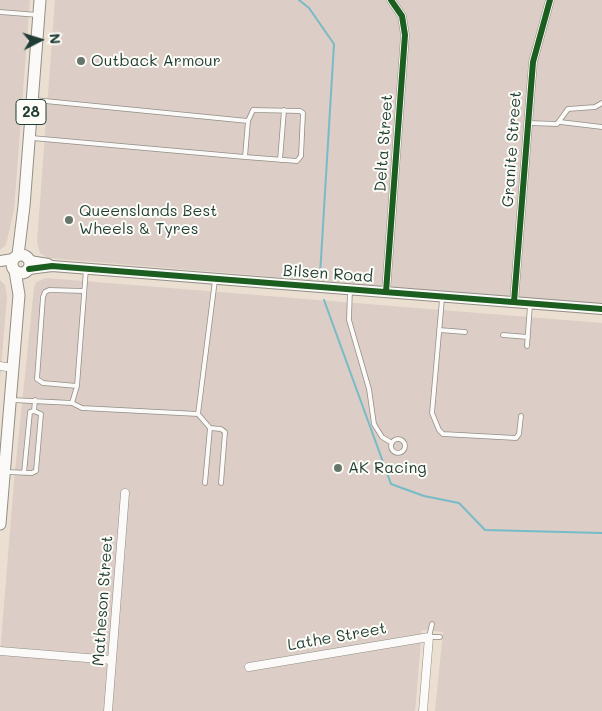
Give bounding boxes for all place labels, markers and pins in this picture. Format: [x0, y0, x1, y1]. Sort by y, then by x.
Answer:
place label: Outback Armour [91, 51, 221, 71]
marker: Outback Armour [75, 55, 87, 67]
place label: Queenslands Best Wheels & Tyres [79, 201, 217, 239]
marker: Queenslands Best Wheels & Tyres [63, 214, 75, 226]
place label: AK Racing [348, 458, 427, 478]
marker: AK Racing [332, 462, 344, 474]

